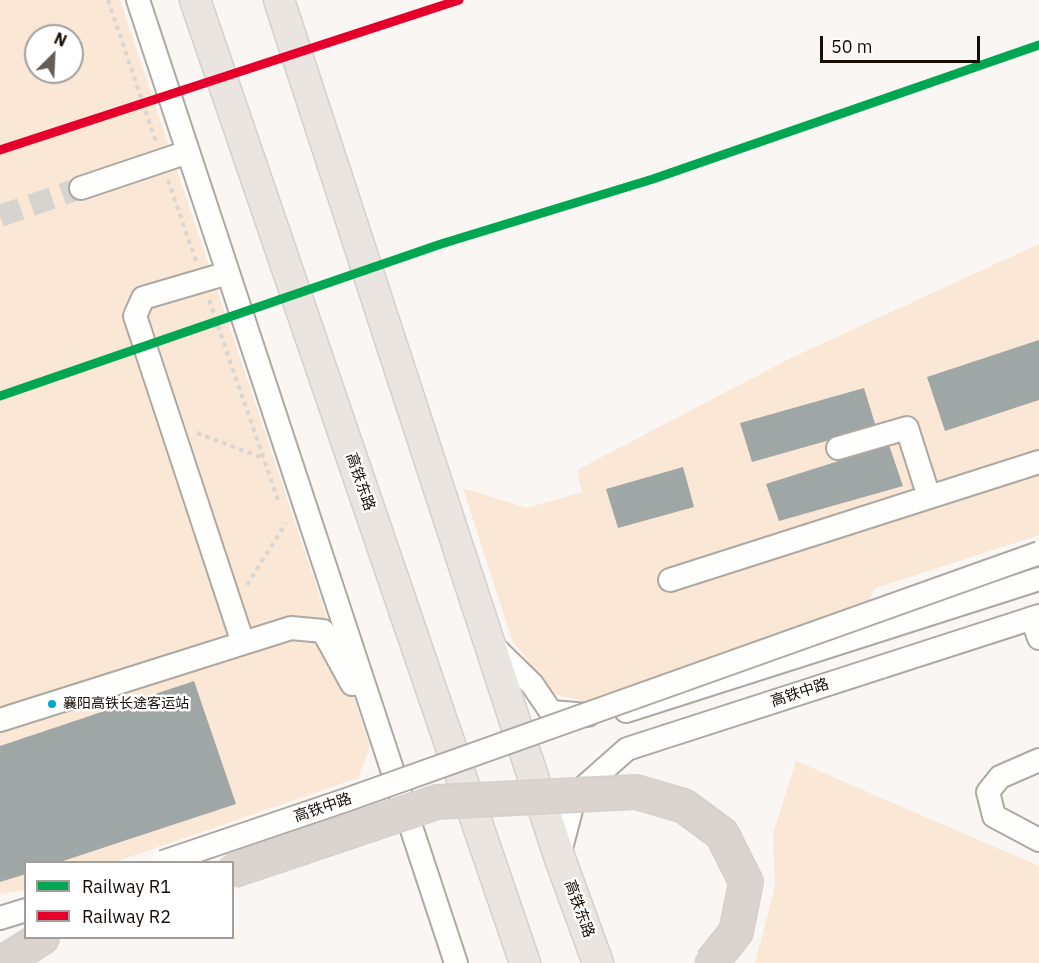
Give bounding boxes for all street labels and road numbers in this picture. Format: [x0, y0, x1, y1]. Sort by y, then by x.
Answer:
street label: 高铁东路 [342, 451, 378, 513]
street label: 高铁中路 [769, 675, 831, 711]
street label: 高铁中路 [292, 790, 354, 826]
street label: 高铁东路 [560, 878, 598, 940]

